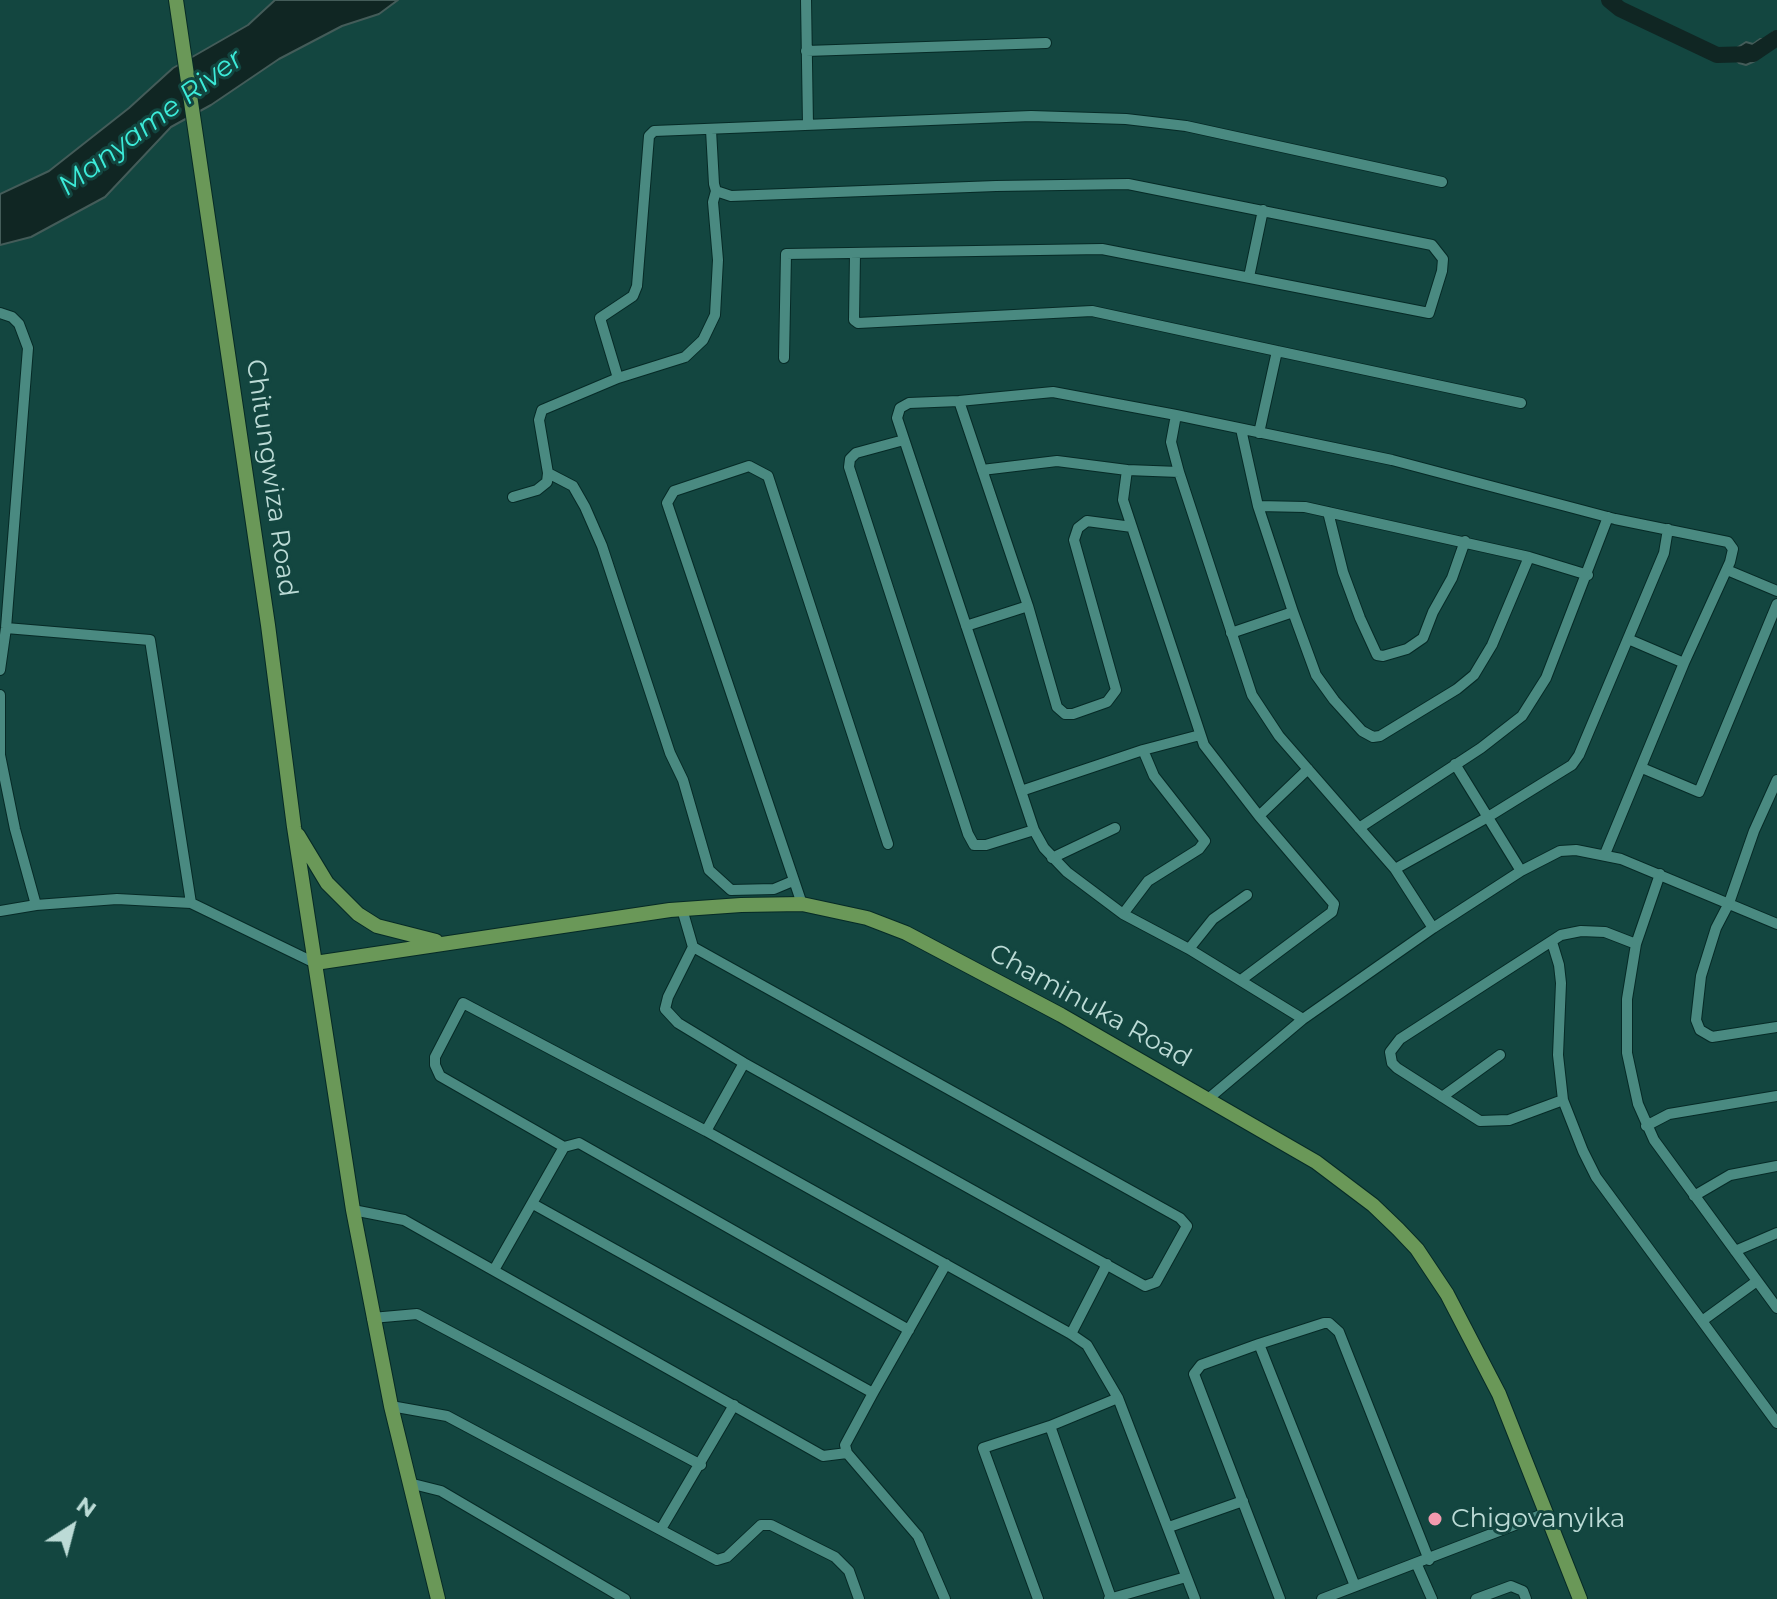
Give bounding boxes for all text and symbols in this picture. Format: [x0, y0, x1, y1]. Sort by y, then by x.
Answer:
water label: Manyame River [52, 43, 250, 203]
street label: Chitungwiza Road [239, 357, 303, 599]
street label: Chaminuka Road [983, 937, 1197, 1075]
north arrow [32, 1487, 112, 1567]
text: N [71, 1491, 102, 1523]
place label: Chigovanyika [1451, 1503, 1625, 1535]
marker: Chigovanyika [1426, 1510, 1444, 1528]

